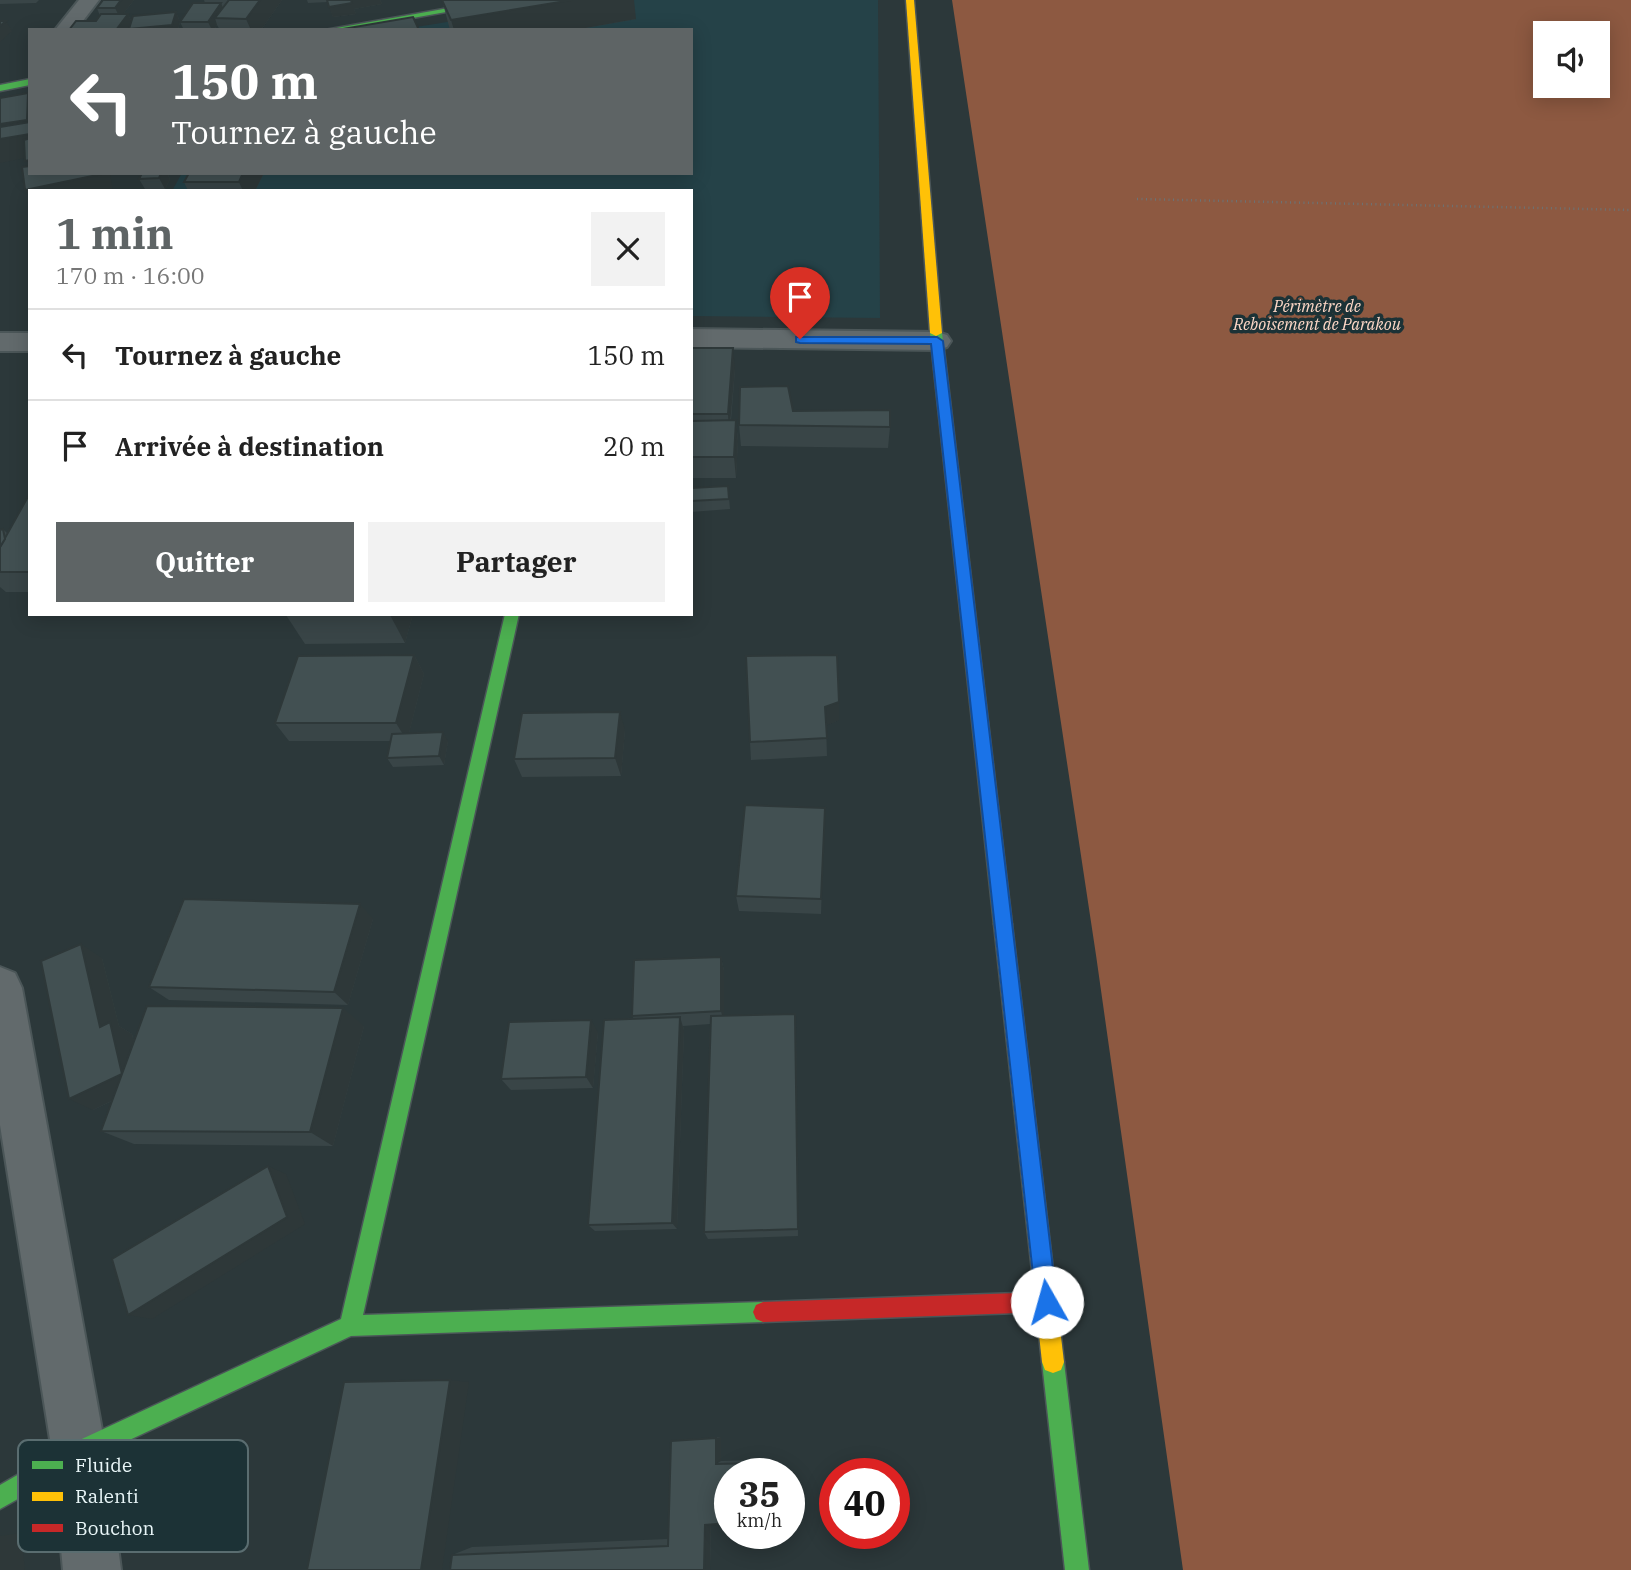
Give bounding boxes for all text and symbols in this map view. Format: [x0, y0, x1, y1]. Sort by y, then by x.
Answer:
map controls [1533, 21, 1610, 98]
button: sound [1533, 21, 1610, 98]
text: 150 m [171, 49, 318, 112]
icon: left [56, 56, 147, 147]
text: Tournez à gauche [171, 111, 437, 153]
text: 1 min [56, 206, 174, 261]
button: close [591, 212, 665, 286]
text: 170 m · 16:00 [56, 260, 205, 290]
pin [770, 267, 830, 339]
icon: arrive [781, 278, 819, 316]
park label: Périmètre de Reboisement de Parakou [1232, 296, 1401, 334]
icon: left [56, 336, 94, 374]
text: Tournez à gauche [115, 338, 341, 372]
text: 150 m [587, 338, 665, 372]
icon: arrive [56, 427, 94, 465]
text: Arrivée à destination [115, 429, 384, 463]
text: 20 m [603, 429, 665, 463]
button: Quitter [56, 522, 354, 602]
button: Partager [368, 522, 665, 602]
position arrow [1010, 1265, 1084, 1339]
legend [18, 1440, 248, 1552]
text: Fluide [75, 1453, 132, 1477]
speed limit sign: 40 [819, 1458, 910, 1549]
text: 35 [738, 1471, 781, 1517]
text: Ralenti [75, 1484, 139, 1508]
text: km/h [737, 1509, 782, 1532]
text: Bouchon [75, 1516, 155, 1540]

